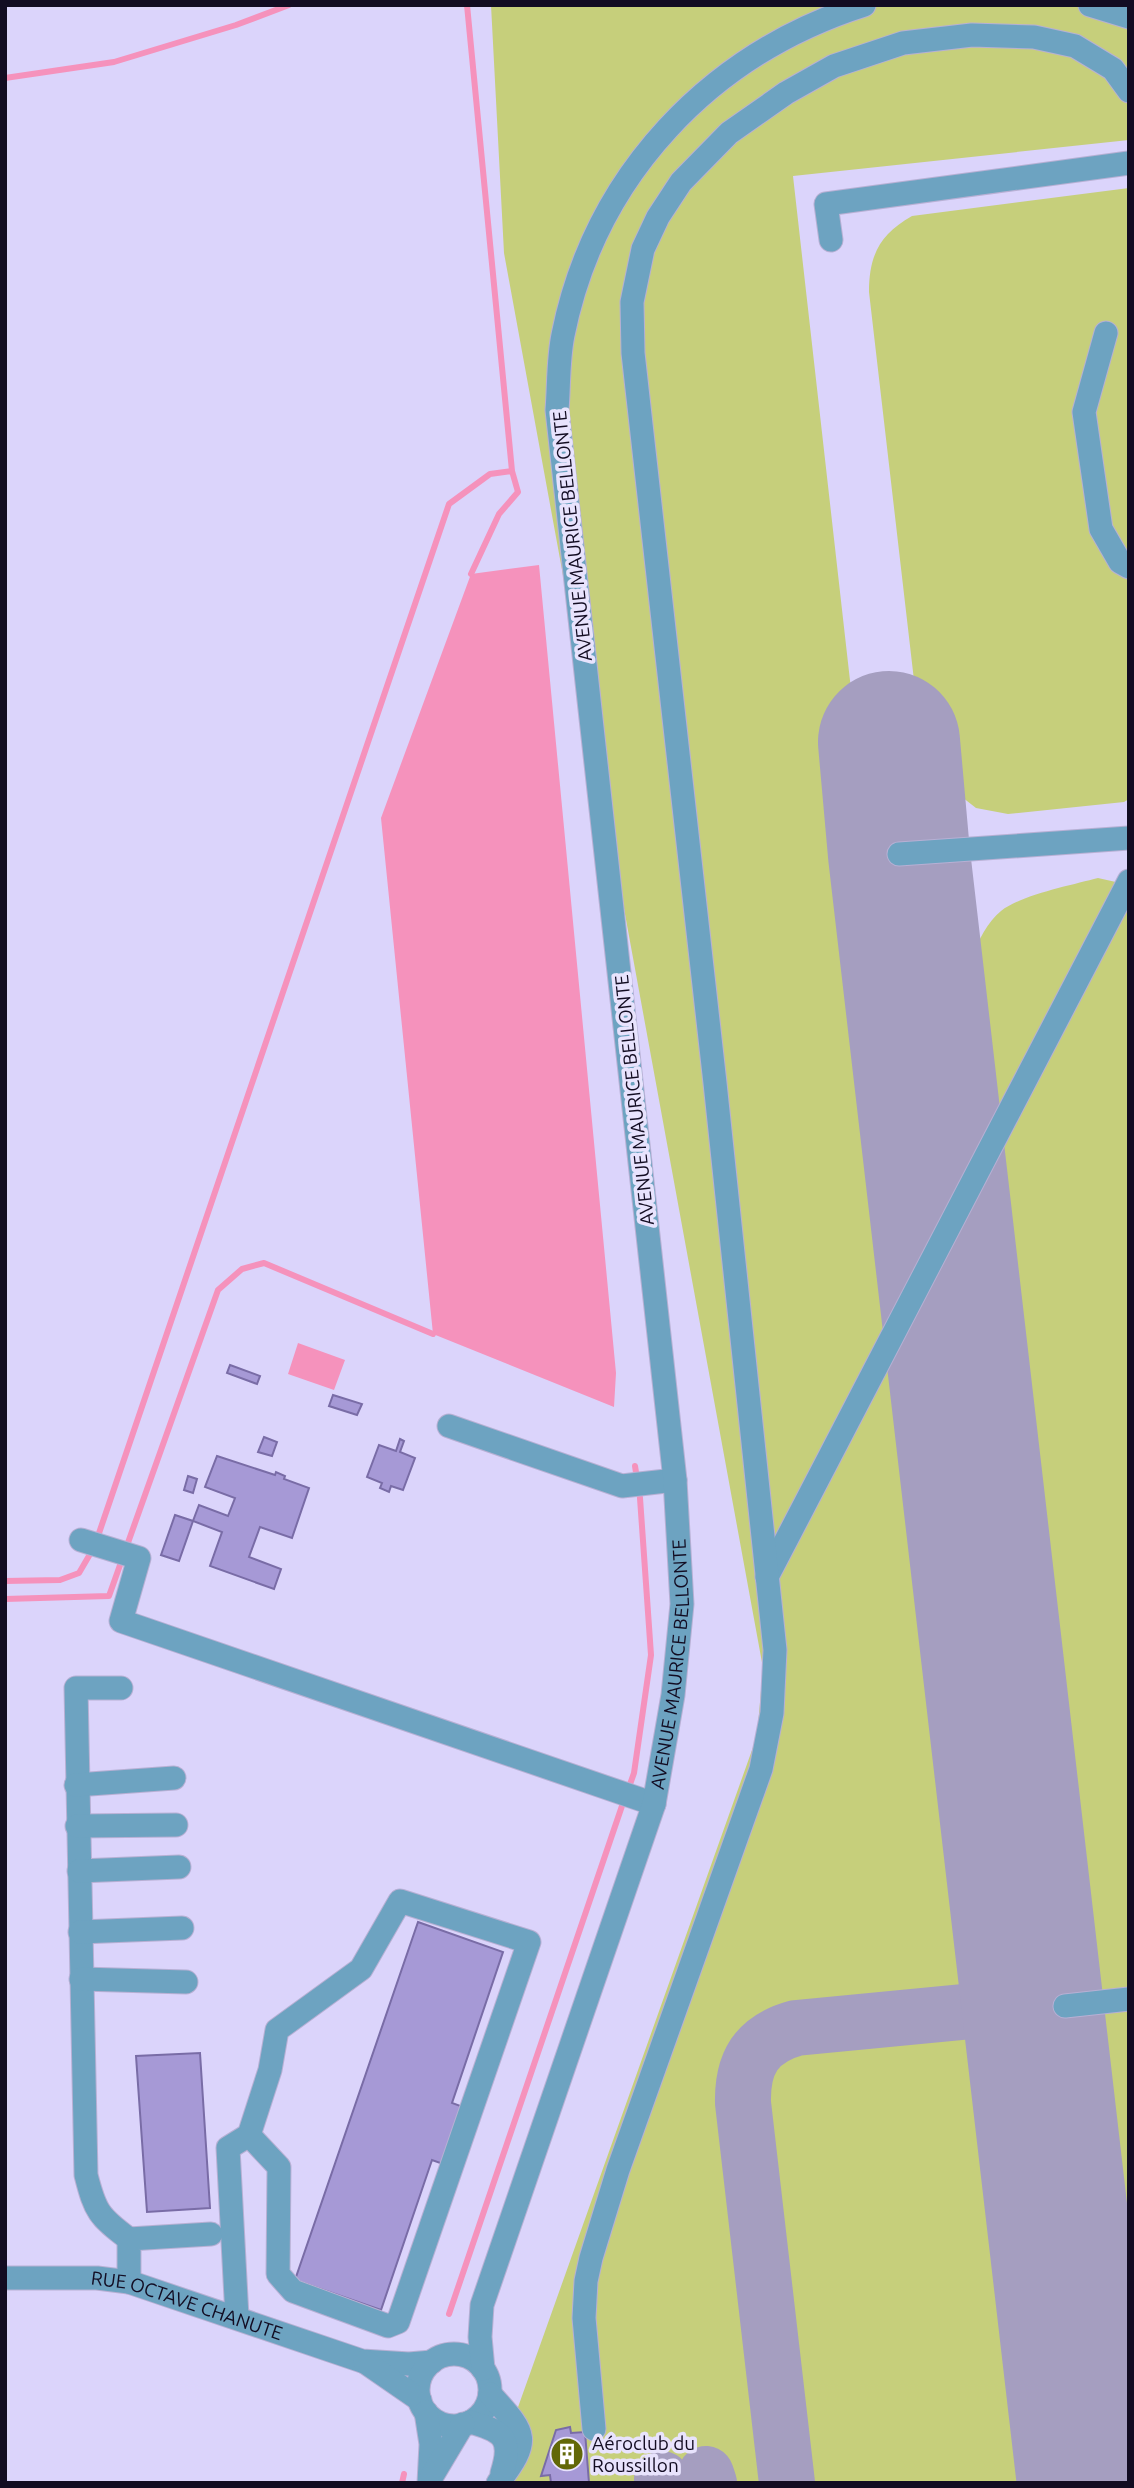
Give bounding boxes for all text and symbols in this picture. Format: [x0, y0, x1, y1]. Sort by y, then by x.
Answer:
street label: AVENUE MAURICE BELLONTE [548, 410, 596, 662]
street label: AVENUE MAURICE BELLONTE [610, 974, 658, 1226]
street label: AVENUE MAURICE BELLONTE [646, 1538, 693, 1791]
street label: RUE OCTAVE CHANUTE [90, 2266, 286, 2344]
place label: Aéroclub du Roussillon [592, 2432, 695, 2476]
building icon: Aéroclub du Roussillon [548, 2435, 586, 2473]

